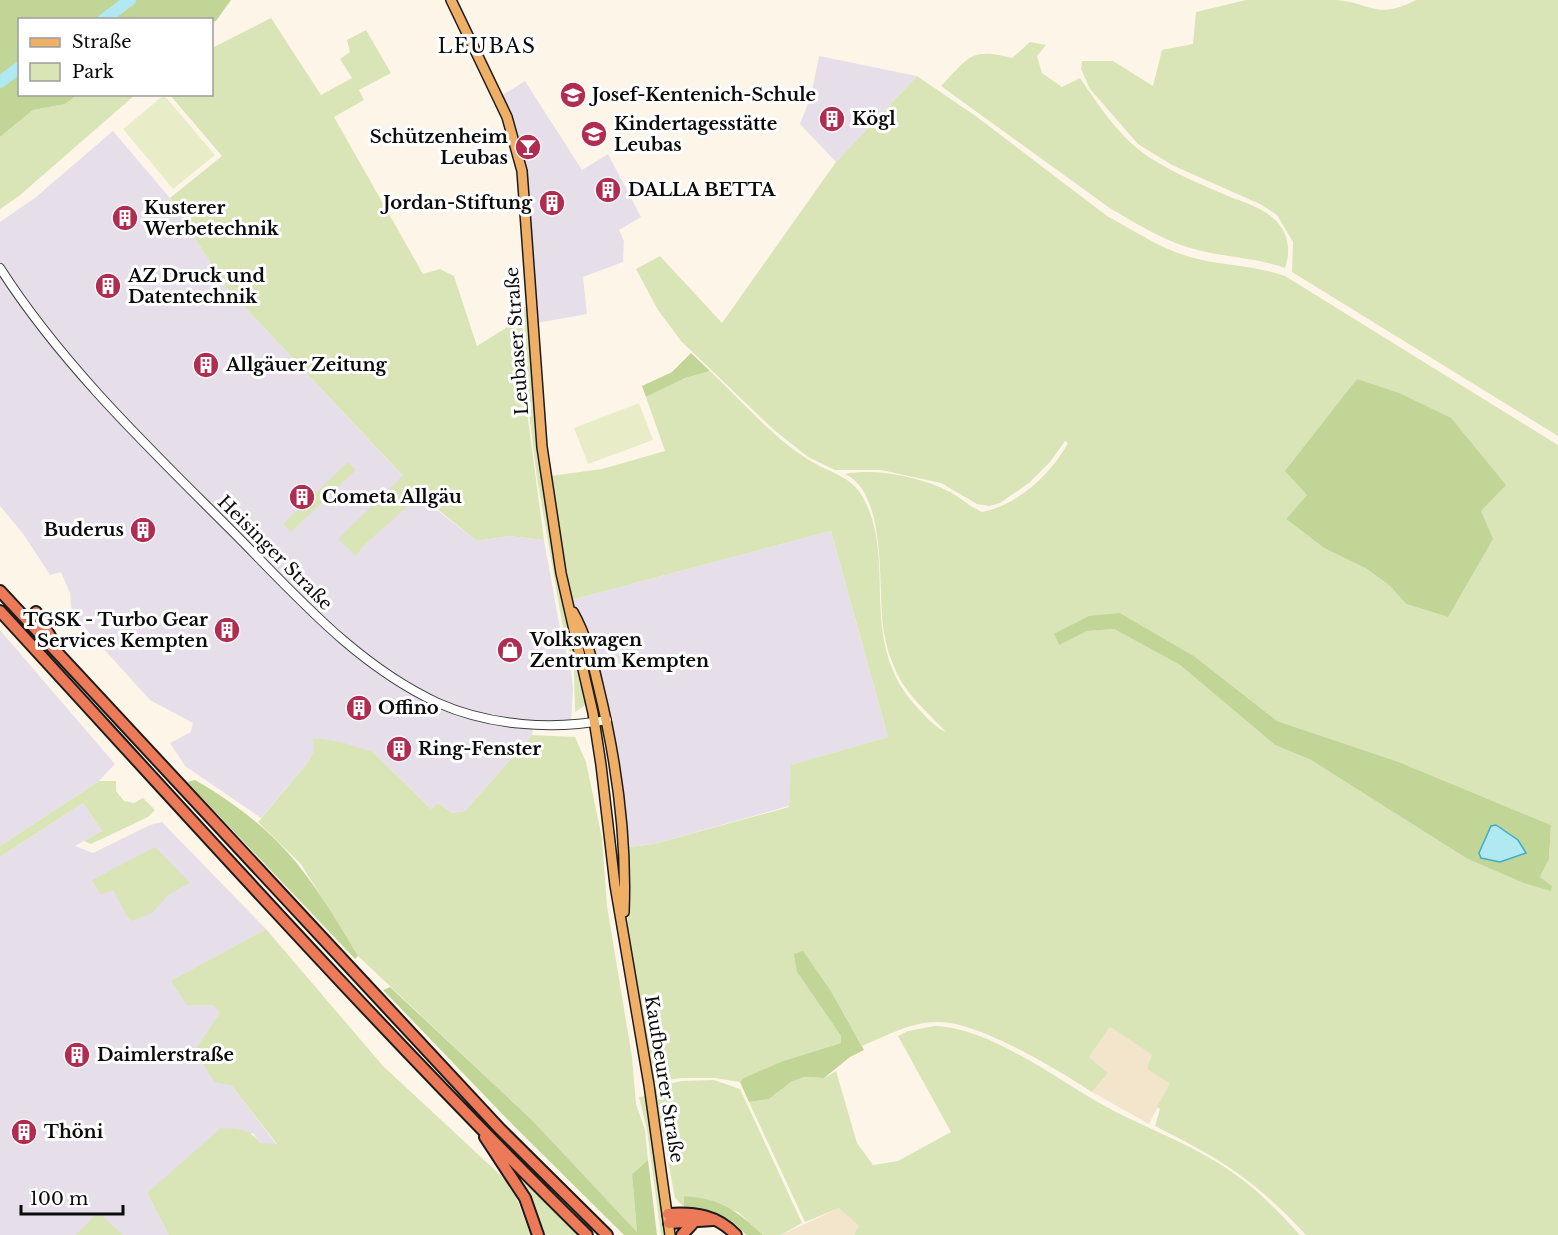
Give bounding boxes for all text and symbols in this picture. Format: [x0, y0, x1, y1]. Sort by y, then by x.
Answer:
legend [18, 18, 213, 96]
text: Straße [72, 31, 132, 53]
district label: LEUBAS [438, 34, 536, 58]
text: Park [72, 61, 114, 83]
school or university icon: Josef-Kentenich-Schule [558, 80, 588, 110]
place label: Josef-Kentenich-Schule [588, 84, 816, 106]
building icon: Kögl [817, 104, 847, 134]
place label: Kögl [852, 108, 896, 130]
place label: Kindertagesstätte Leubas [614, 113, 777, 156]
school or university icon: Kindertagesstätte Leubas [579, 119, 609, 149]
place label: Schützenheim Leubas [370, 126, 508, 169]
bar icon: Schützenheim Leubas [513, 132, 543, 162]
building icon: DALLA BETTA [593, 175, 623, 205]
place label: DALLA BETTA [628, 179, 777, 201]
building icon: Jordan-Stiftung [537, 188, 567, 218]
place label: Jordan-Stiftung [379, 192, 533, 214]
place label: Kusterer Werbetechnik [143, 197, 280, 240]
building icon: Kusterer Werbetechnik [110, 203, 140, 233]
place label: AZ Druck und Datentechnik [127, 265, 265, 308]
street label: Leubaser Straße [501, 266, 533, 416]
building icon: AZ Druck und Datentechnik [93, 271, 123, 301]
building icon: Allgäuer Zeitung [191, 350, 221, 380]
place label: Allgäuer Zeitung [225, 354, 387, 376]
building icon: Cometa Allgäu [287, 482, 317, 512]
place label: Cometa Allgäu [322, 486, 462, 508]
street label: Heisinger Straße [213, 491, 337, 615]
building icon: Buderus [128, 515, 158, 545]
place label: Buderus [44, 519, 124, 541]
place label: TGSK - Turbo Gear Services Kempten [23, 609, 208, 652]
building icon: TGSK - Turbo Gear Services Kempten [212, 615, 242, 645]
place label: Volkswagen Zentrum Kempten [529, 629, 709, 672]
shop icon: Volkswagen Zentrum Kempten [495, 635, 525, 665]
building icon: Offino [344, 693, 374, 723]
place label: Offino [378, 697, 439, 719]
building icon: Ring-Fenster [384, 734, 414, 764]
place label: Ring-Fenster [418, 738, 541, 760]
street label: Kaufbeurer Straße [640, 994, 688, 1164]
building icon: Daimlerstraße [62, 1040, 92, 1070]
place label: Daimlerstraße [97, 1044, 234, 1066]
building icon: Thöni [9, 1117, 39, 1147]
place label: Thöni [44, 1121, 104, 1143]
scale bar [21, 1178, 123, 1216]
text: 100 m [30, 1188, 88, 1210]

